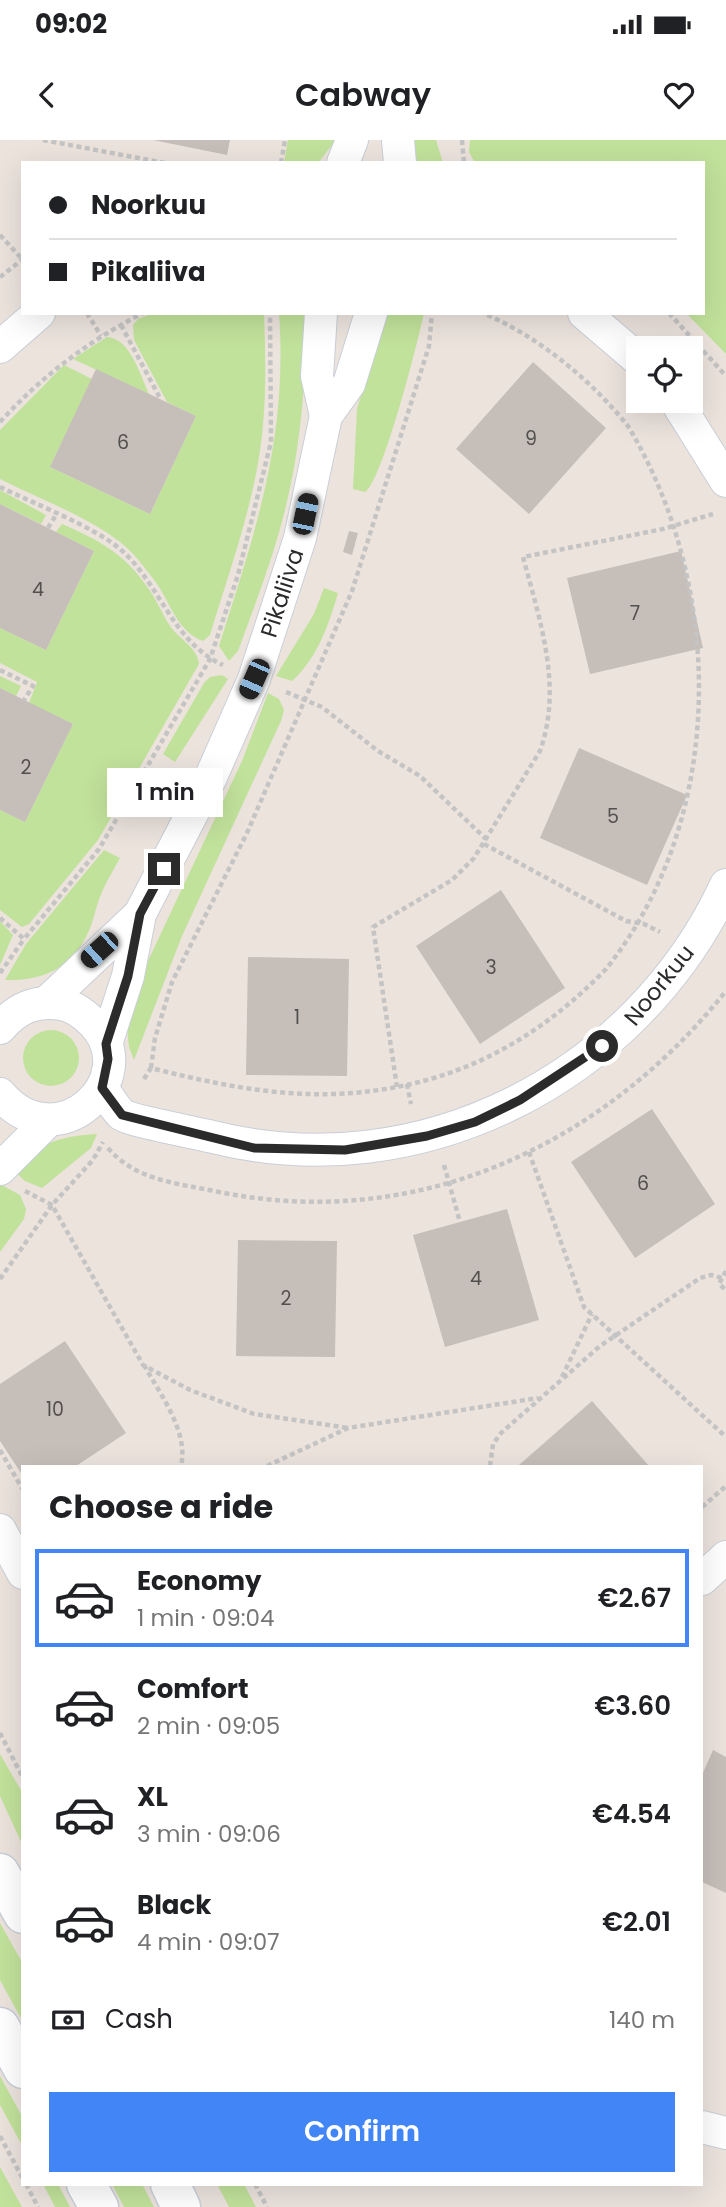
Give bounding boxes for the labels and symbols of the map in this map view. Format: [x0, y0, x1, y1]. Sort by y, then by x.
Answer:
house number: 9 [525, 425, 537, 452]
house number: 6 [117, 429, 129, 456]
car [291, 491, 320, 537]
street label: Pikaliiva [253, 544, 311, 642]
house number: 4 [32, 576, 44, 603]
house number: 7 [630, 600, 640, 627]
car [236, 656, 273, 702]
house number: 2 [21, 754, 32, 781]
callout: 1 min [106, 768, 222, 816]
house number: 5 [607, 803, 619, 830]
route end [148, 853, 180, 885]
car [77, 928, 122, 972]
street label: Noorkuu [617, 938, 701, 1032]
house number: 3 [485, 954, 497, 981]
house number: 1 [294, 1004, 300, 1031]
route start [586, 1030, 618, 1062]
house number: 6 [637, 1170, 649, 1197]
house number: 4 [470, 1265, 482, 1292]
house number: 2 [281, 1285, 292, 1312]
house number: 10 [46, 1396, 64, 1423]

